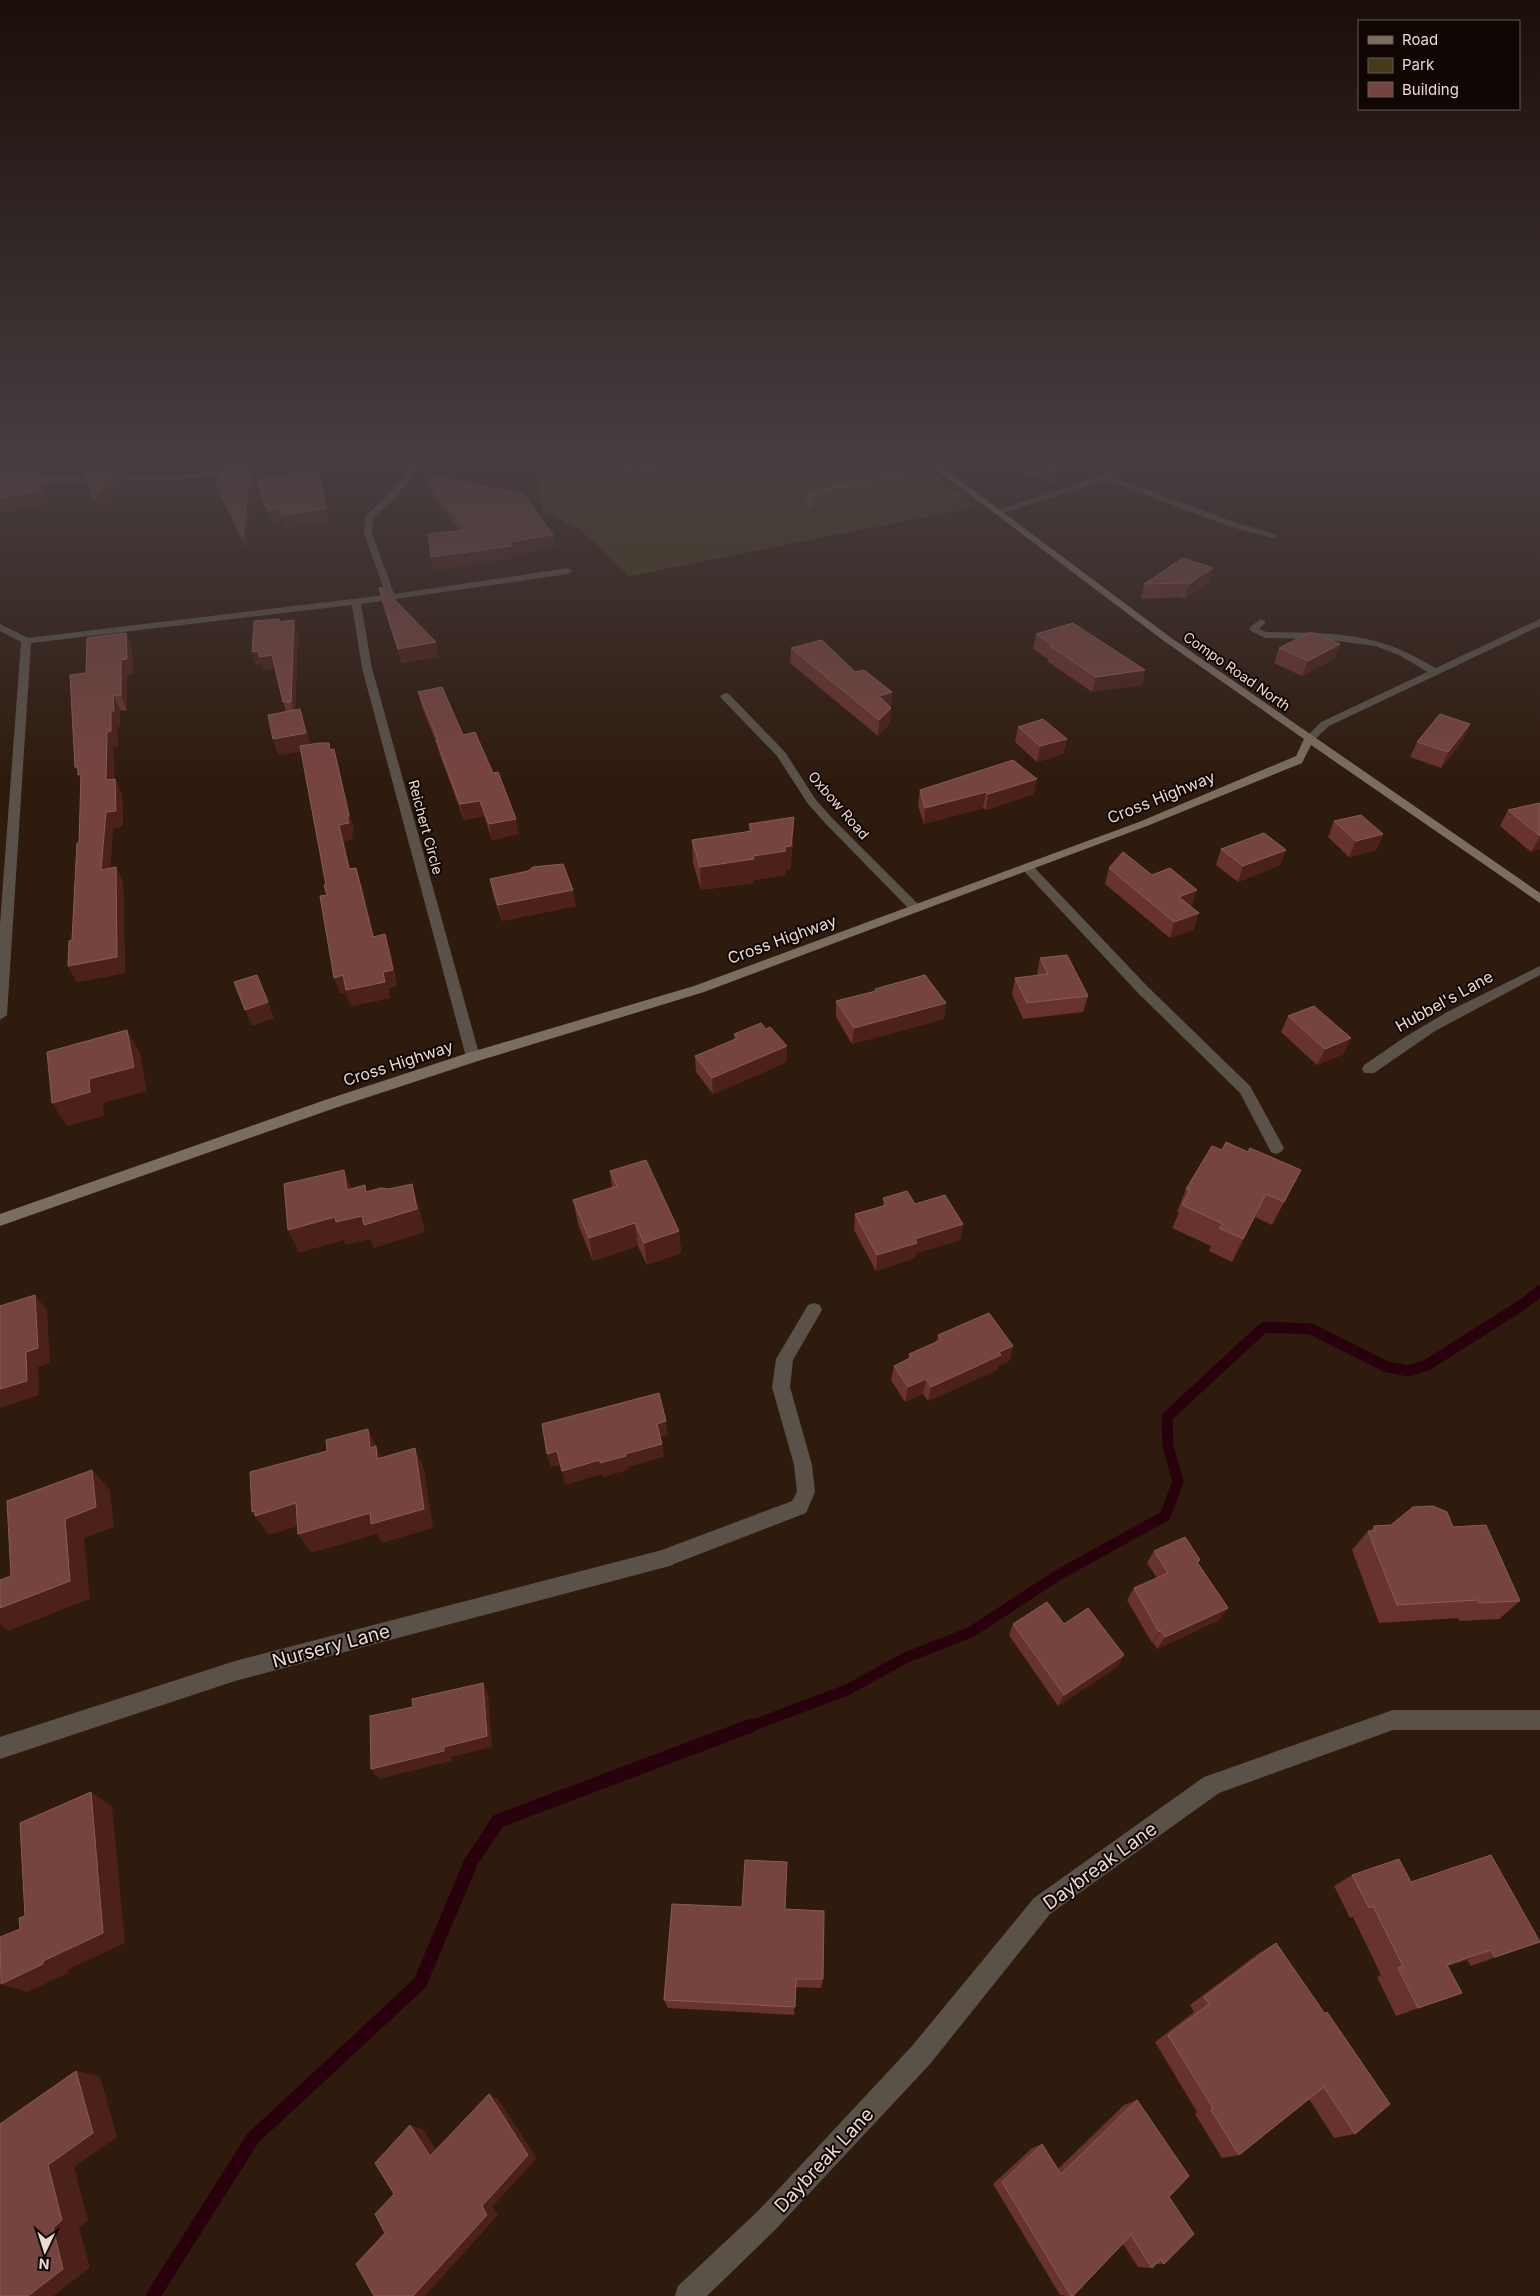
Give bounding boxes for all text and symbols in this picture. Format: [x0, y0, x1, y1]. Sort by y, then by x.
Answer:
legend [1358, 20, 1520, 110]
text: Road [1402, 30, 1438, 49]
text: Park [1402, 55, 1435, 74]
text: Building [1402, 80, 1459, 99]
street label: Compo Road North [1180, 628, 1294, 714]
street label: Cross Highway [1104, 766, 1218, 828]
street label: Oxbow Road [805, 768, 873, 842]
street label: Reichert Circle [405, 778, 447, 876]
street label: Cross Highway [725, 910, 839, 968]
street label: Hubbel's Lane [1392, 966, 1496, 1036]
street label: Cross Highway [341, 1036, 455, 1090]
street label: Nursery Lane [270, 1619, 392, 1673]
street label: Daybreak Lane [1039, 1817, 1161, 1915]
street label: Daybreak Lane [770, 2103, 878, 2217]
north arrow [20, 2226, 70, 2276]
text: N [38, 2256, 50, 2273]

